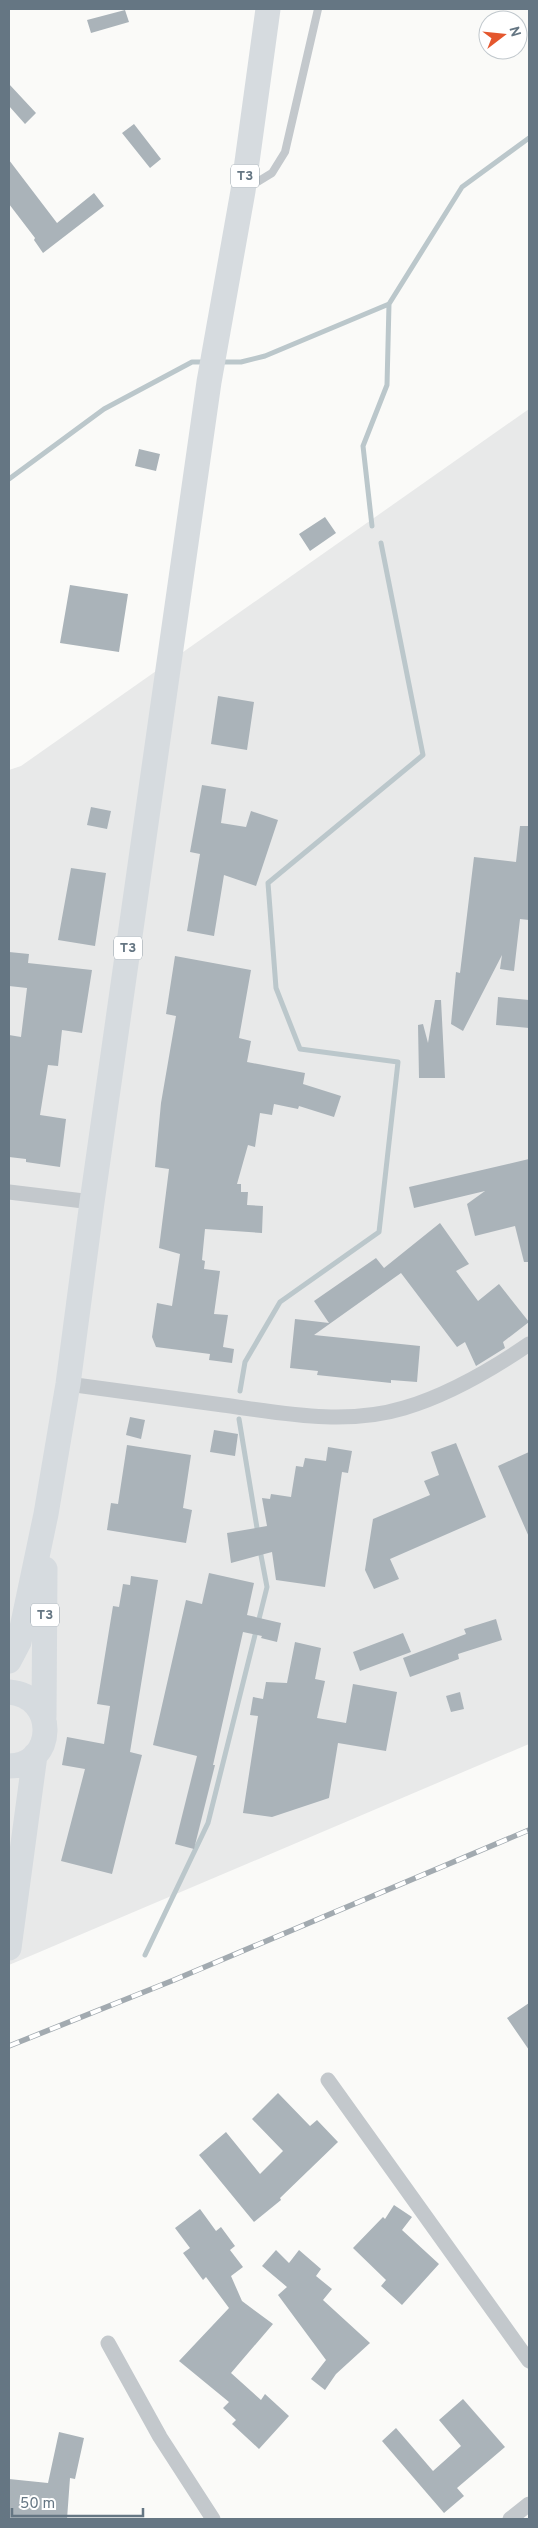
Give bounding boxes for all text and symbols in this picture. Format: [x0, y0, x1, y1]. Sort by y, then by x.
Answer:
north arrow [478, 10, 528, 60]
text: N [504, 25, 524, 39]
road number: T3 [231, 165, 259, 188]
road number: T3 [114, 936, 142, 960]
road number: T3 [31, 1604, 59, 1626]
scale bar [12, 2486, 144, 2518]
text: 50 m [20, 2495, 55, 2514]

